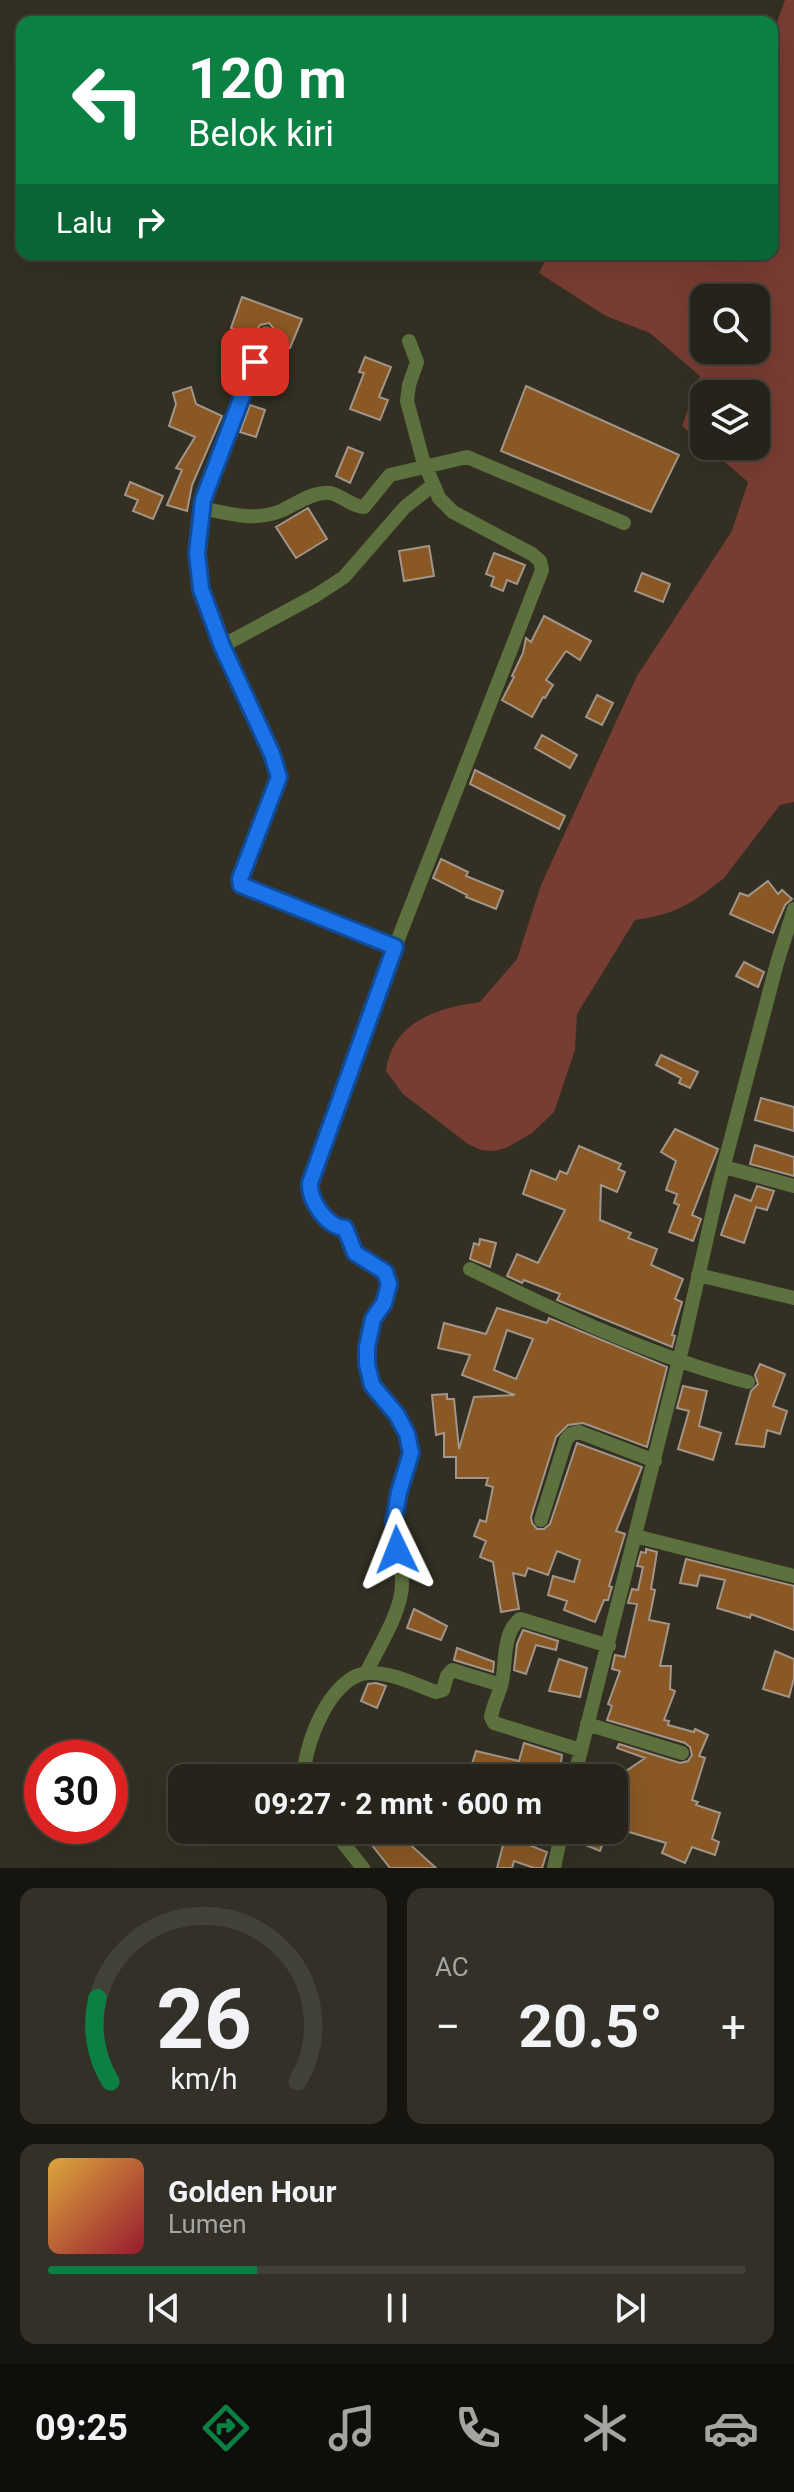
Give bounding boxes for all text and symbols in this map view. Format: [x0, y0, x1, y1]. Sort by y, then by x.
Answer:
text: 120 m [188, 46, 347, 112]
icon: left [56, 48, 160, 152]
text: Belok kiri [188, 113, 334, 155]
icon: right [128, 200, 172, 244]
text: Lalu [56, 205, 112, 240]
map controls [690, 284, 770, 460]
button: search [690, 284, 770, 364]
pin [221, 328, 289, 396]
icon: arrive [233, 340, 277, 384]
button: layers [690, 380, 770, 460]
position arrow [355, 1508, 439, 1592]
speed limit sign: 30 [24, 1740, 128, 1844]
text: 09:27 · 2 mnt · 600 m [254, 1786, 542, 1821]
text: AC [435, 1952, 469, 1982]
text: 26 [156, 1971, 251, 2068]
text: 20.5° [519, 1991, 663, 2062]
text: − [435, 2001, 460, 2053]
text: + [721, 2001, 746, 2053]
text: km/h [170, 2062, 237, 2096]
text: Golden Hour [168, 2174, 337, 2209]
text: Lumen [168, 2209, 247, 2239]
icon: previous [142, 2286, 186, 2330]
icon: pause [375, 2286, 419, 2330]
icon: next [608, 2286, 652, 2330]
icon: directions [198, 2400, 254, 2456]
icon: music [324, 2400, 380, 2456]
icon: phone [450, 2400, 506, 2456]
icon: climate [577, 2400, 633, 2456]
icon: car [703, 2400, 759, 2456]
text: 09:25 [35, 2407, 128, 2449]

